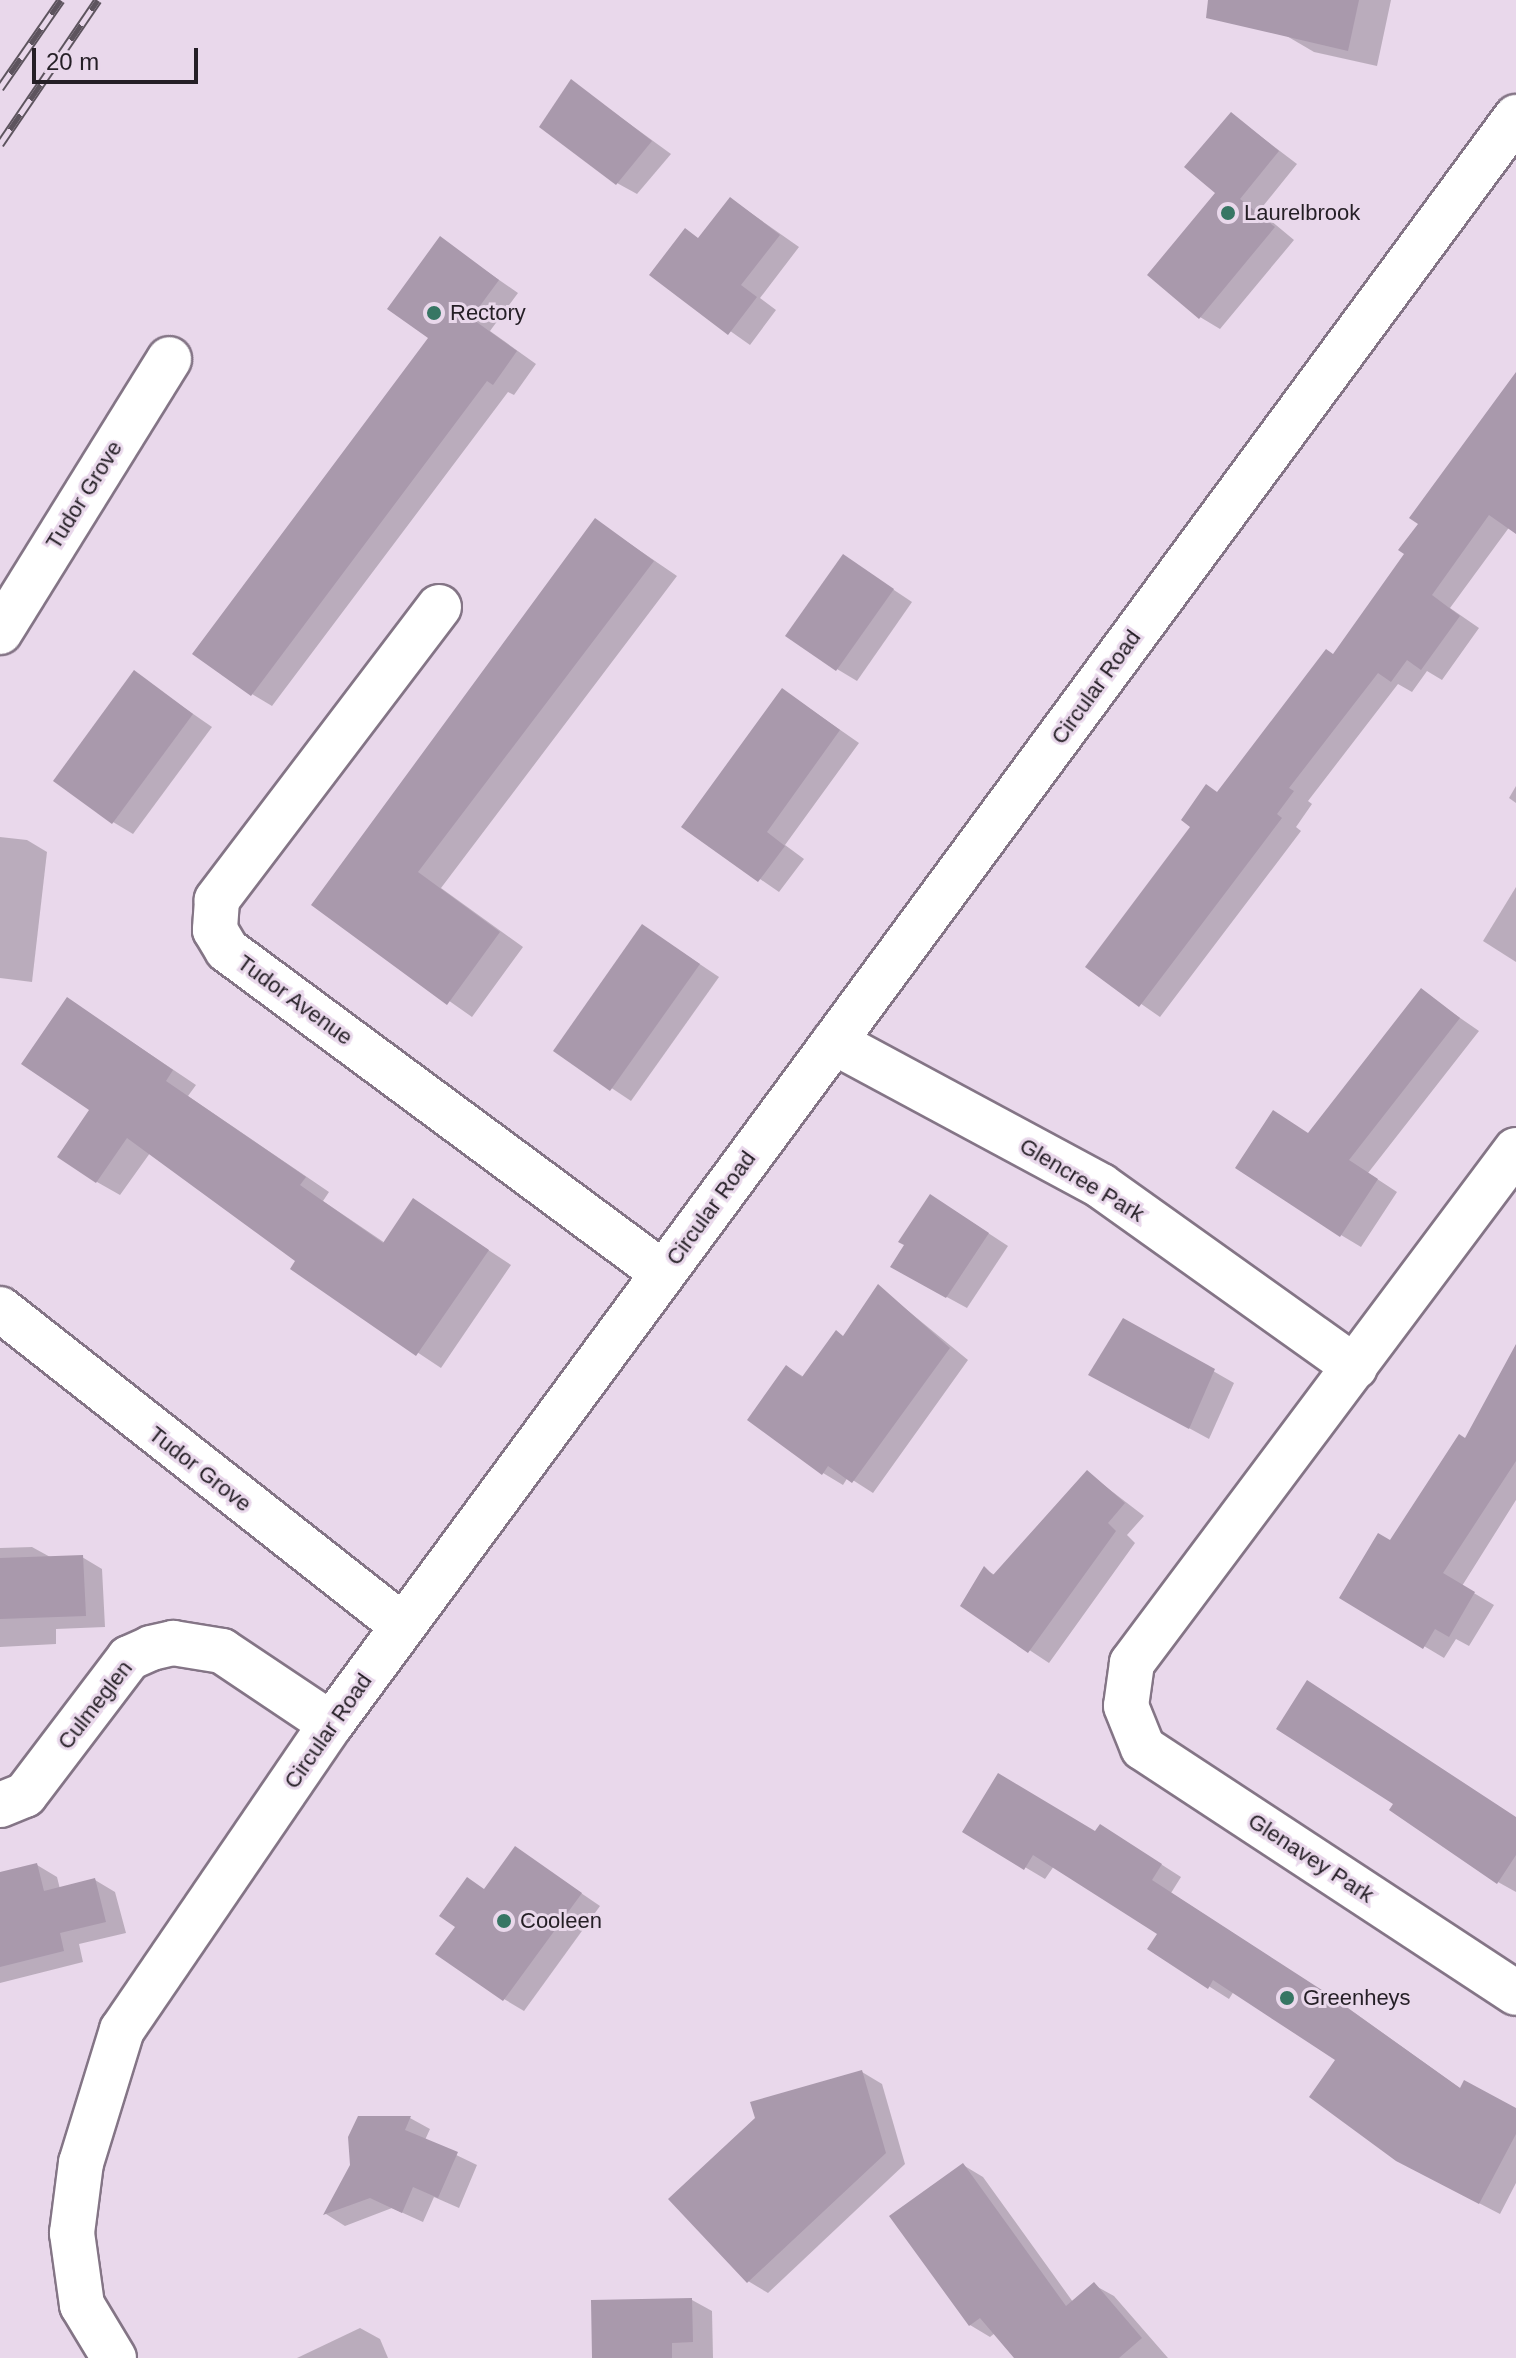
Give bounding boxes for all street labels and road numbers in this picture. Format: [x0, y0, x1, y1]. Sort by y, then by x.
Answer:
street label: Tudor Grove [40, 436, 128, 554]
street label: Circular Road [1046, 625, 1146, 749]
street label: Tudor Avenue [232, 949, 358, 1051]
street label: Glencree Park [1015, 1132, 1149, 1228]
street label: Circular Road [661, 1146, 761, 1270]
street label: Tudor Grove [144, 1421, 256, 1517]
street label: Culmeglen [52, 1655, 138, 1755]
street label: Circular Road [279, 1668, 377, 1794]
street label: Glenavey Park [1243, 1808, 1379, 1908]

